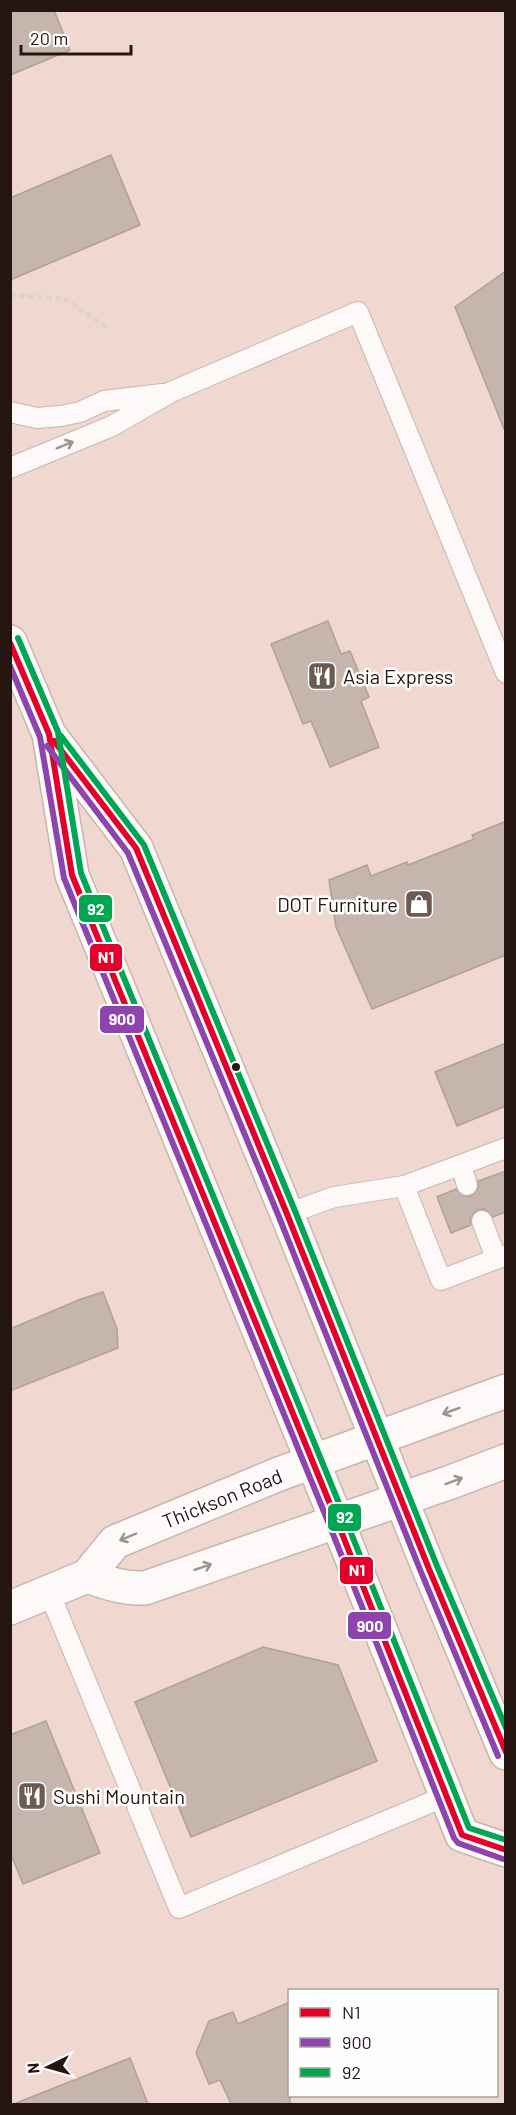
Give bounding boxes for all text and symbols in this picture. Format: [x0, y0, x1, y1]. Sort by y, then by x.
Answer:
scale bar [21, 18, 130, 56]
text: 20 m [30, 27, 68, 49]
one-way arrow [55, 439, 73, 450]
restaurant icon: Asia Express [306, 660, 338, 692]
place label: Asia Express [343, 664, 453, 688]
shop icon: DOT Furniture [403, 888, 435, 920]
place label: DOT Furniture [277, 892, 398, 916]
line badge: 92 [78, 894, 113, 923]
text: 92 [87, 899, 105, 918]
line badge: N1 [89, 943, 123, 972]
text: N1 [98, 947, 114, 966]
line badge: 900 [99, 1005, 145, 1034]
text: 900 [109, 1009, 135, 1028]
unlabelled marker [230, 1061, 242, 1073]
one-way arrow [442, 1407, 461, 1418]
street label: Thickson Road [159, 1463, 285, 1533]
one-way arrow [444, 1475, 462, 1486]
line badge: 92 [327, 1503, 362, 1532]
text: 92 [336, 1507, 354, 1526]
one-way arrow [119, 1532, 137, 1543]
line badge: N1 [339, 1556, 374, 1585]
text: N1 [349, 1560, 365, 1579]
one-way arrow [193, 1561, 212, 1572]
line badge: 900 [347, 1611, 392, 1640]
text: 900 [357, 1616, 383, 1635]
restaurant icon: Sushi Mountain [16, 1780, 48, 1812]
place label: Sushi Mountain [53, 1784, 185, 1808]
legend [288, 1989, 498, 2097]
text: N1 [342, 2001, 360, 2023]
text: 900 [342, 2031, 372, 2053]
north arrow [18, 2037, 78, 2097]
text: 92 [342, 2061, 361, 2083]
text: N [23, 2062, 42, 2074]

